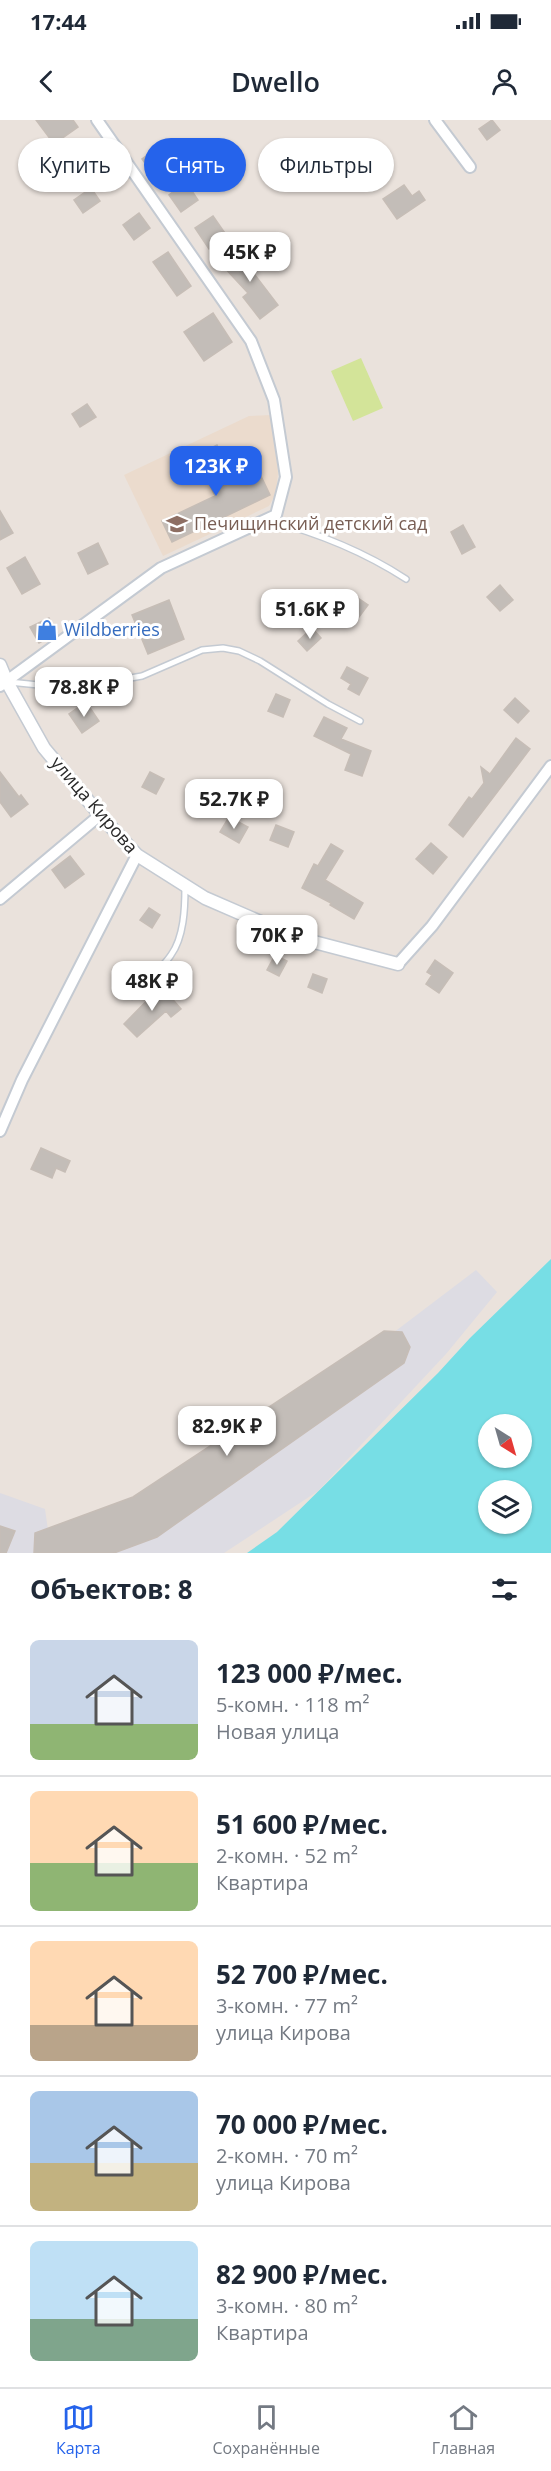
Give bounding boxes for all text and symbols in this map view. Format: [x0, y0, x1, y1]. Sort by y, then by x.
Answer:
text: 17:44 [30, 6, 87, 36]
text: Dwello [231, 63, 320, 100]
icon: back [30, 65, 63, 98]
icon: person [488, 65, 521, 98]
chip: Купить [18, 138, 132, 192]
chip: Снять [144, 138, 246, 192]
chip: Фильтры [258, 138, 394, 192]
pin: 45K ₽ [208, 232, 292, 283]
text: 45K ₽ [224, 238, 277, 265]
pin: 123K ₽ [167, 446, 265, 497]
text: 123K ₽ [184, 452, 248, 479]
place label: Печищинский детский сад [194, 511, 427, 535]
school or university icon: Печищинский детский сад [165, 512, 189, 536]
pin: 51.6K ₽ [255, 589, 365, 640]
text: 51.6K ₽ [275, 595, 345, 622]
place label: Wildberries [64, 617, 160, 641]
shop icon: Wildberries [35, 618, 59, 642]
pin: 78.8K ₽ [29, 667, 139, 718]
text: 78.8K ₽ [49, 673, 119, 700]
street label: улица Кирова [46, 751, 144, 858]
pin: 52.7K ₽ [179, 779, 289, 830]
text: 52.7K ₽ [199, 785, 269, 812]
pin: 70K ₽ [235, 915, 319, 966]
text: 70K ₽ [251, 921, 304, 948]
pin: 48K ₽ [110, 961, 194, 1012]
text: 48K ₽ [126, 967, 179, 994]
pin: 82.9K ₽ [172, 1406, 282, 1457]
text: 82.9K ₽ [192, 1412, 262, 1439]
north arrow [478, 1414, 532, 1468]
map controls [478, 1414, 532, 1534]
button: layers [478, 1480, 532, 1534]
text: Объектов: 8 [30, 1571, 193, 1607]
icon: filters [488, 1573, 521, 1606]
text: 123 000 ₽/мес. [216, 1655, 403, 1691]
icon: home [78, 1664, 150, 1736]
text: 5-комн. · 118 m² [216, 1691, 369, 1718]
text: Новая улица [216, 1718, 339, 1745]
text: 51 600 ₽/мес. [216, 1806, 388, 1842]
icon: home [78, 1815, 150, 1887]
text: 2-комн. · 52 m² [216, 1842, 358, 1869]
text: Квартира [216, 1869, 309, 1896]
text: 52 700 ₽/мес. [216, 1956, 388, 1992]
icon: home [78, 1965, 150, 2037]
text: 3-комн. · 77 m² [216, 1992, 358, 2019]
text: улица Кирова [216, 2019, 351, 2046]
text: 70 000 ₽/мес. [216, 2106, 388, 2142]
icon: home [78, 2115, 150, 2187]
text: 2-комн. · 70 m² [216, 2142, 358, 2169]
text: улица Кирова [216, 2169, 351, 2196]
text: 82 900 ₽/мес. [216, 2256, 388, 2292]
icon: home [78, 2265, 150, 2337]
text: 3-комн. · 80 m² [216, 2292, 358, 2319]
text: Квартира [216, 2319, 309, 2346]
tab: Карта [56, 2401, 101, 2459]
tab: Сохранённые [213, 2401, 320, 2459]
tab: Главная [432, 2401, 495, 2459]

